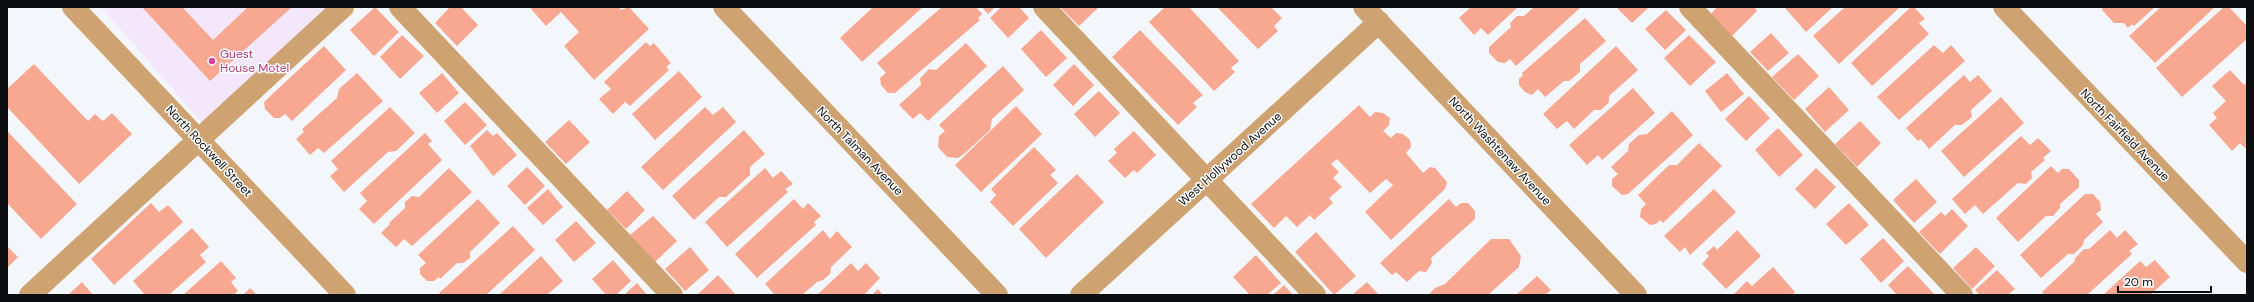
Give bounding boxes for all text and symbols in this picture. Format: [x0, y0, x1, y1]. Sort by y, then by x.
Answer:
place label: Guest House Motel [220, 46, 289, 76]
marker: Guest House Motel [207, 56, 217, 66]
street label: North Fairfield Avenue [2077, 85, 2173, 185]
street label: North Washtenaw Avenue [1445, 93, 1555, 209]
street label: North Rockwell Street [162, 102, 256, 200]
street label: North Talman Avenue [813, 103, 907, 199]
street label: West Hollywood Avenue [1175, 108, 1285, 210]
scale bar [2118, 268, 2211, 294]
text: 20 m [2124, 274, 2153, 290]

